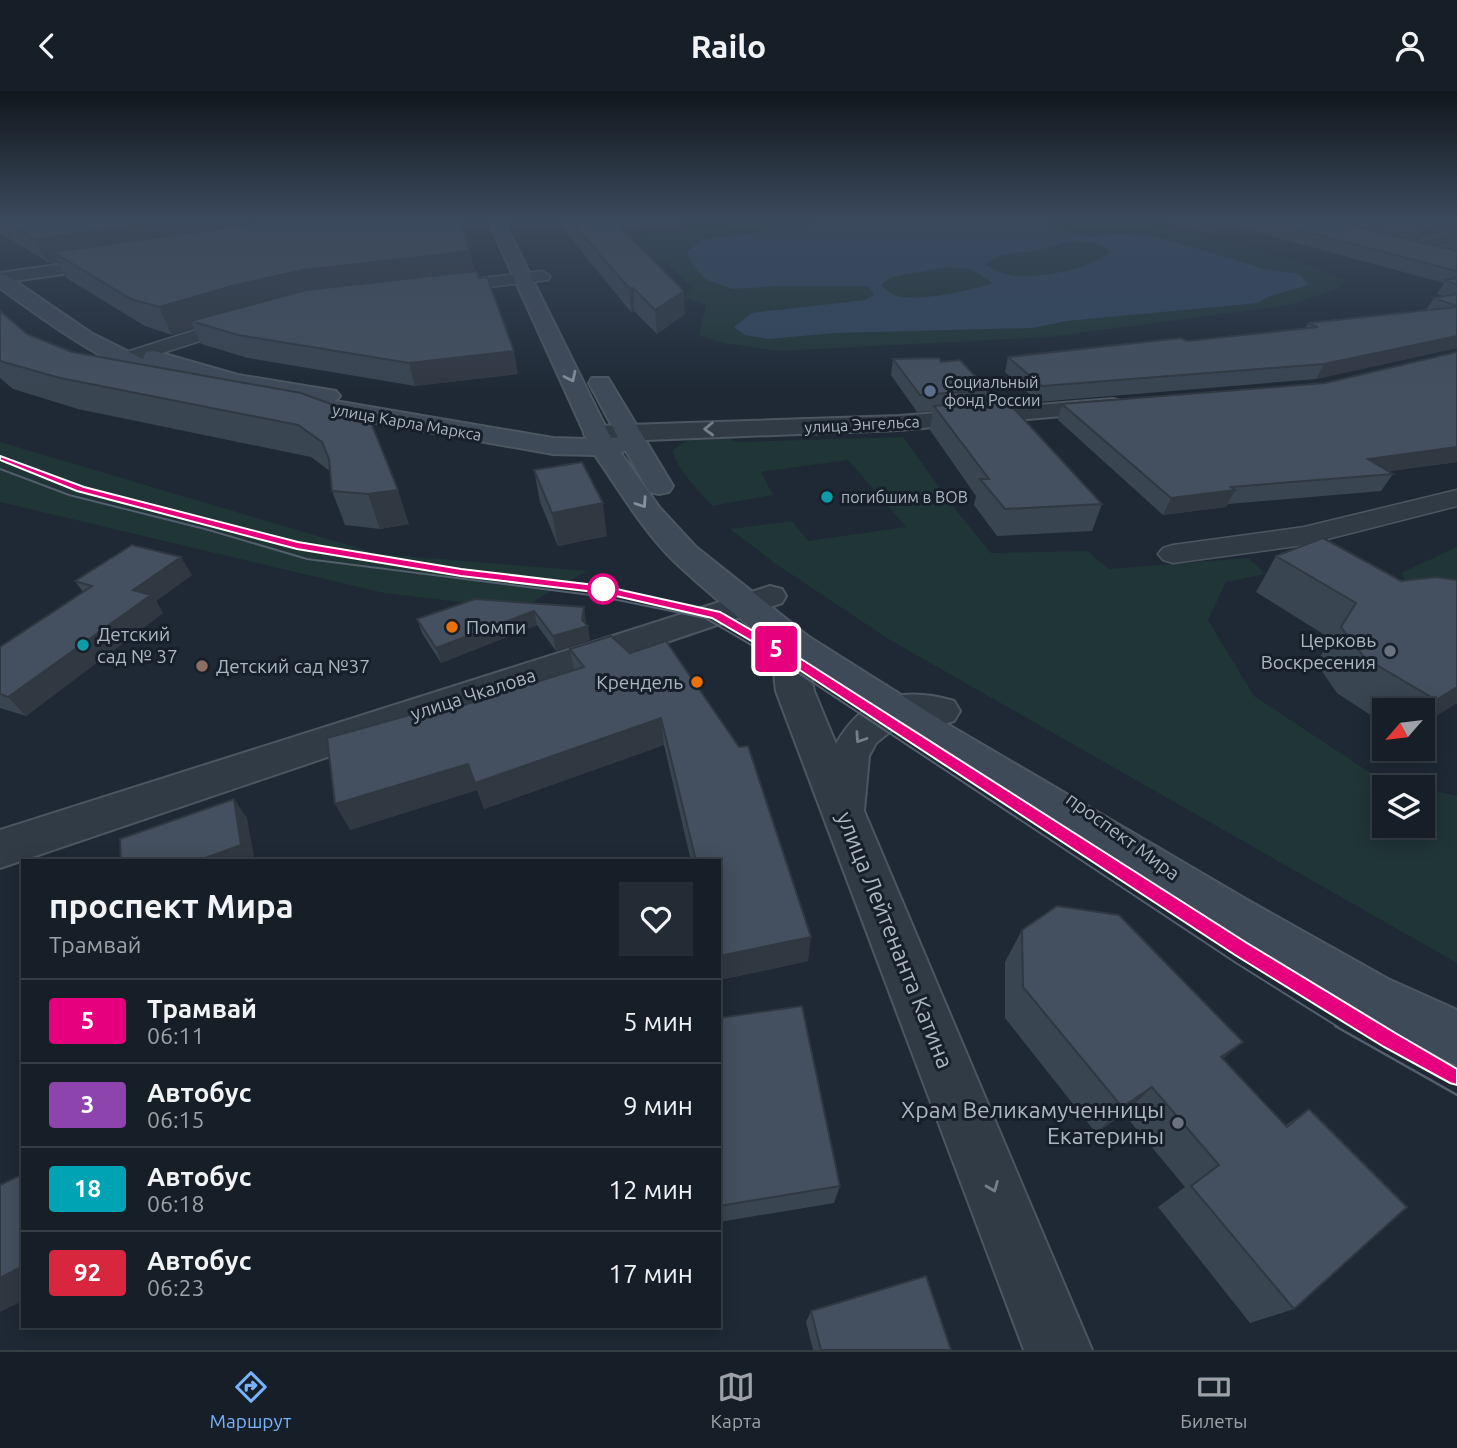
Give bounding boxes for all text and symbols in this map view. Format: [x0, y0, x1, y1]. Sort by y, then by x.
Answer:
icon: back [28, 27, 66, 65]
icon: person [1391, 27, 1429, 65]
text: Railo [691, 28, 766, 64]
one-way arrow [562, 370, 576, 382]
place label: Социальный фонд России [944, 373, 1040, 409]
marker: Социальный фонд России [922, 383, 938, 399]
street label: улица Карла Маркса [331, 400, 483, 444]
street label: улица Энгельса [804, 412, 920, 436]
one-way arrow [704, 422, 715, 437]
place label: погибшим в ВОВ [841, 488, 968, 506]
marker: погибшим в ВОВ [819, 489, 835, 505]
one-way arrow [634, 495, 646, 508]
unlabelled marker [588, 574, 618, 604]
place label: Помпи [466, 616, 526, 638]
marker: Помпи [444, 619, 460, 635]
place label: Детский сад № 37 [97, 623, 178, 667]
line badge: 5 [753, 626, 799, 672]
place label: Церковь Воскресения [1261, 629, 1376, 673]
text: 5 [769, 635, 783, 662]
marker: Детский сад № 37 [75, 637, 91, 653]
marker: Церковь Воскресения [1382, 643, 1398, 659]
place label: Детский сад №37 [216, 655, 370, 677]
marker: Детский сад №37 [194, 658, 210, 674]
street label: улица Чкалова [408, 663, 538, 725]
place label: Крендель [596, 671, 683, 693]
marker: Крендель [689, 674, 705, 690]
north arrow [1372, 698, 1435, 761]
map controls [1372, 698, 1435, 838]
one-way arrow [856, 730, 868, 743]
button: layers [1372, 775, 1435, 838]
street label: проспект Мира [1062, 788, 1184, 884]
street label: улица Лейтенанта Катина [833, 808, 958, 1072]
button: heart [619, 882, 693, 956]
text: проспект Мира [49, 887, 294, 924]
text: Трамвай [49, 932, 141, 957]
text: Трамвай [147, 994, 257, 1023]
text: 5 [81, 1007, 94, 1034]
text: 5 мин [623, 1007, 693, 1036]
text: 06:11 [147, 1023, 205, 1048]
text: Автобус [147, 1078, 251, 1107]
text: 3 [81, 1091, 94, 1118]
text: 9 мин [623, 1091, 693, 1120]
place label: Храм Великамученницы Екатерины [901, 1097, 1164, 1148]
text: 06:15 [147, 1107, 205, 1132]
marker: Храм Великамученницы Екатерины [1170, 1115, 1186, 1131]
text: Автобус [147, 1162, 251, 1191]
text: 18 [74, 1175, 101, 1202]
text: 12 мин [608, 1175, 693, 1204]
one-way arrow [985, 1180, 999, 1192]
text: 06:18 [147, 1191, 205, 1216]
text: Автобус [147, 1246, 251, 1275]
text: 92 [74, 1259, 101, 1286]
text: 17 мин [608, 1259, 693, 1288]
text: 06:23 [147, 1275, 205, 1300]
tab: Маршрут [210, 1368, 291, 1432]
tab: Карта [711, 1368, 761, 1432]
tab: Билеты [1180, 1368, 1247, 1432]

